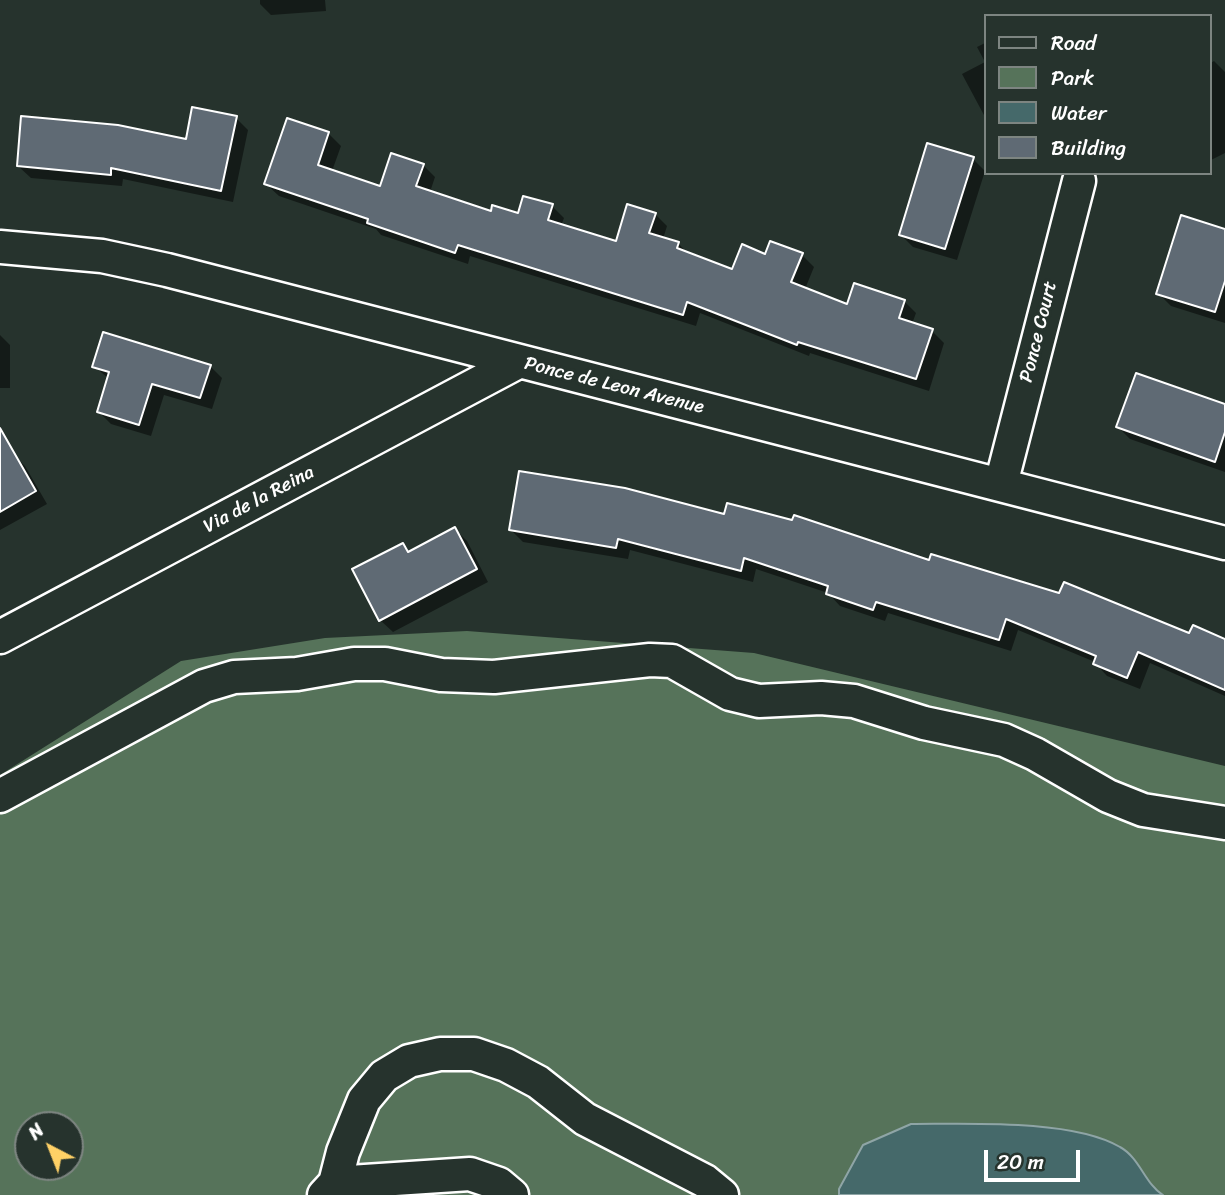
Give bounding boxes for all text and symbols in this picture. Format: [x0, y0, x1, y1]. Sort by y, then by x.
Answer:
legend [984, 14, 1211, 175]
text: Road [1051, 24, 1096, 62]
text: Park [1051, 59, 1094, 97]
text: Water [1051, 94, 1106, 132]
text: Building [1051, 129, 1126, 167]
street label: Ponce Court [1015, 279, 1063, 385]
street label: Ponce de Leon Avenue [522, 353, 706, 419]
street label: Via de la Reina [200, 461, 318, 539]
north arrow [14, 1111, 84, 1181]
text: N [20, 1115, 52, 1148]
scale bar [987, 1136, 1083, 1180]
text: 20 m [997, 1143, 1044, 1181]

